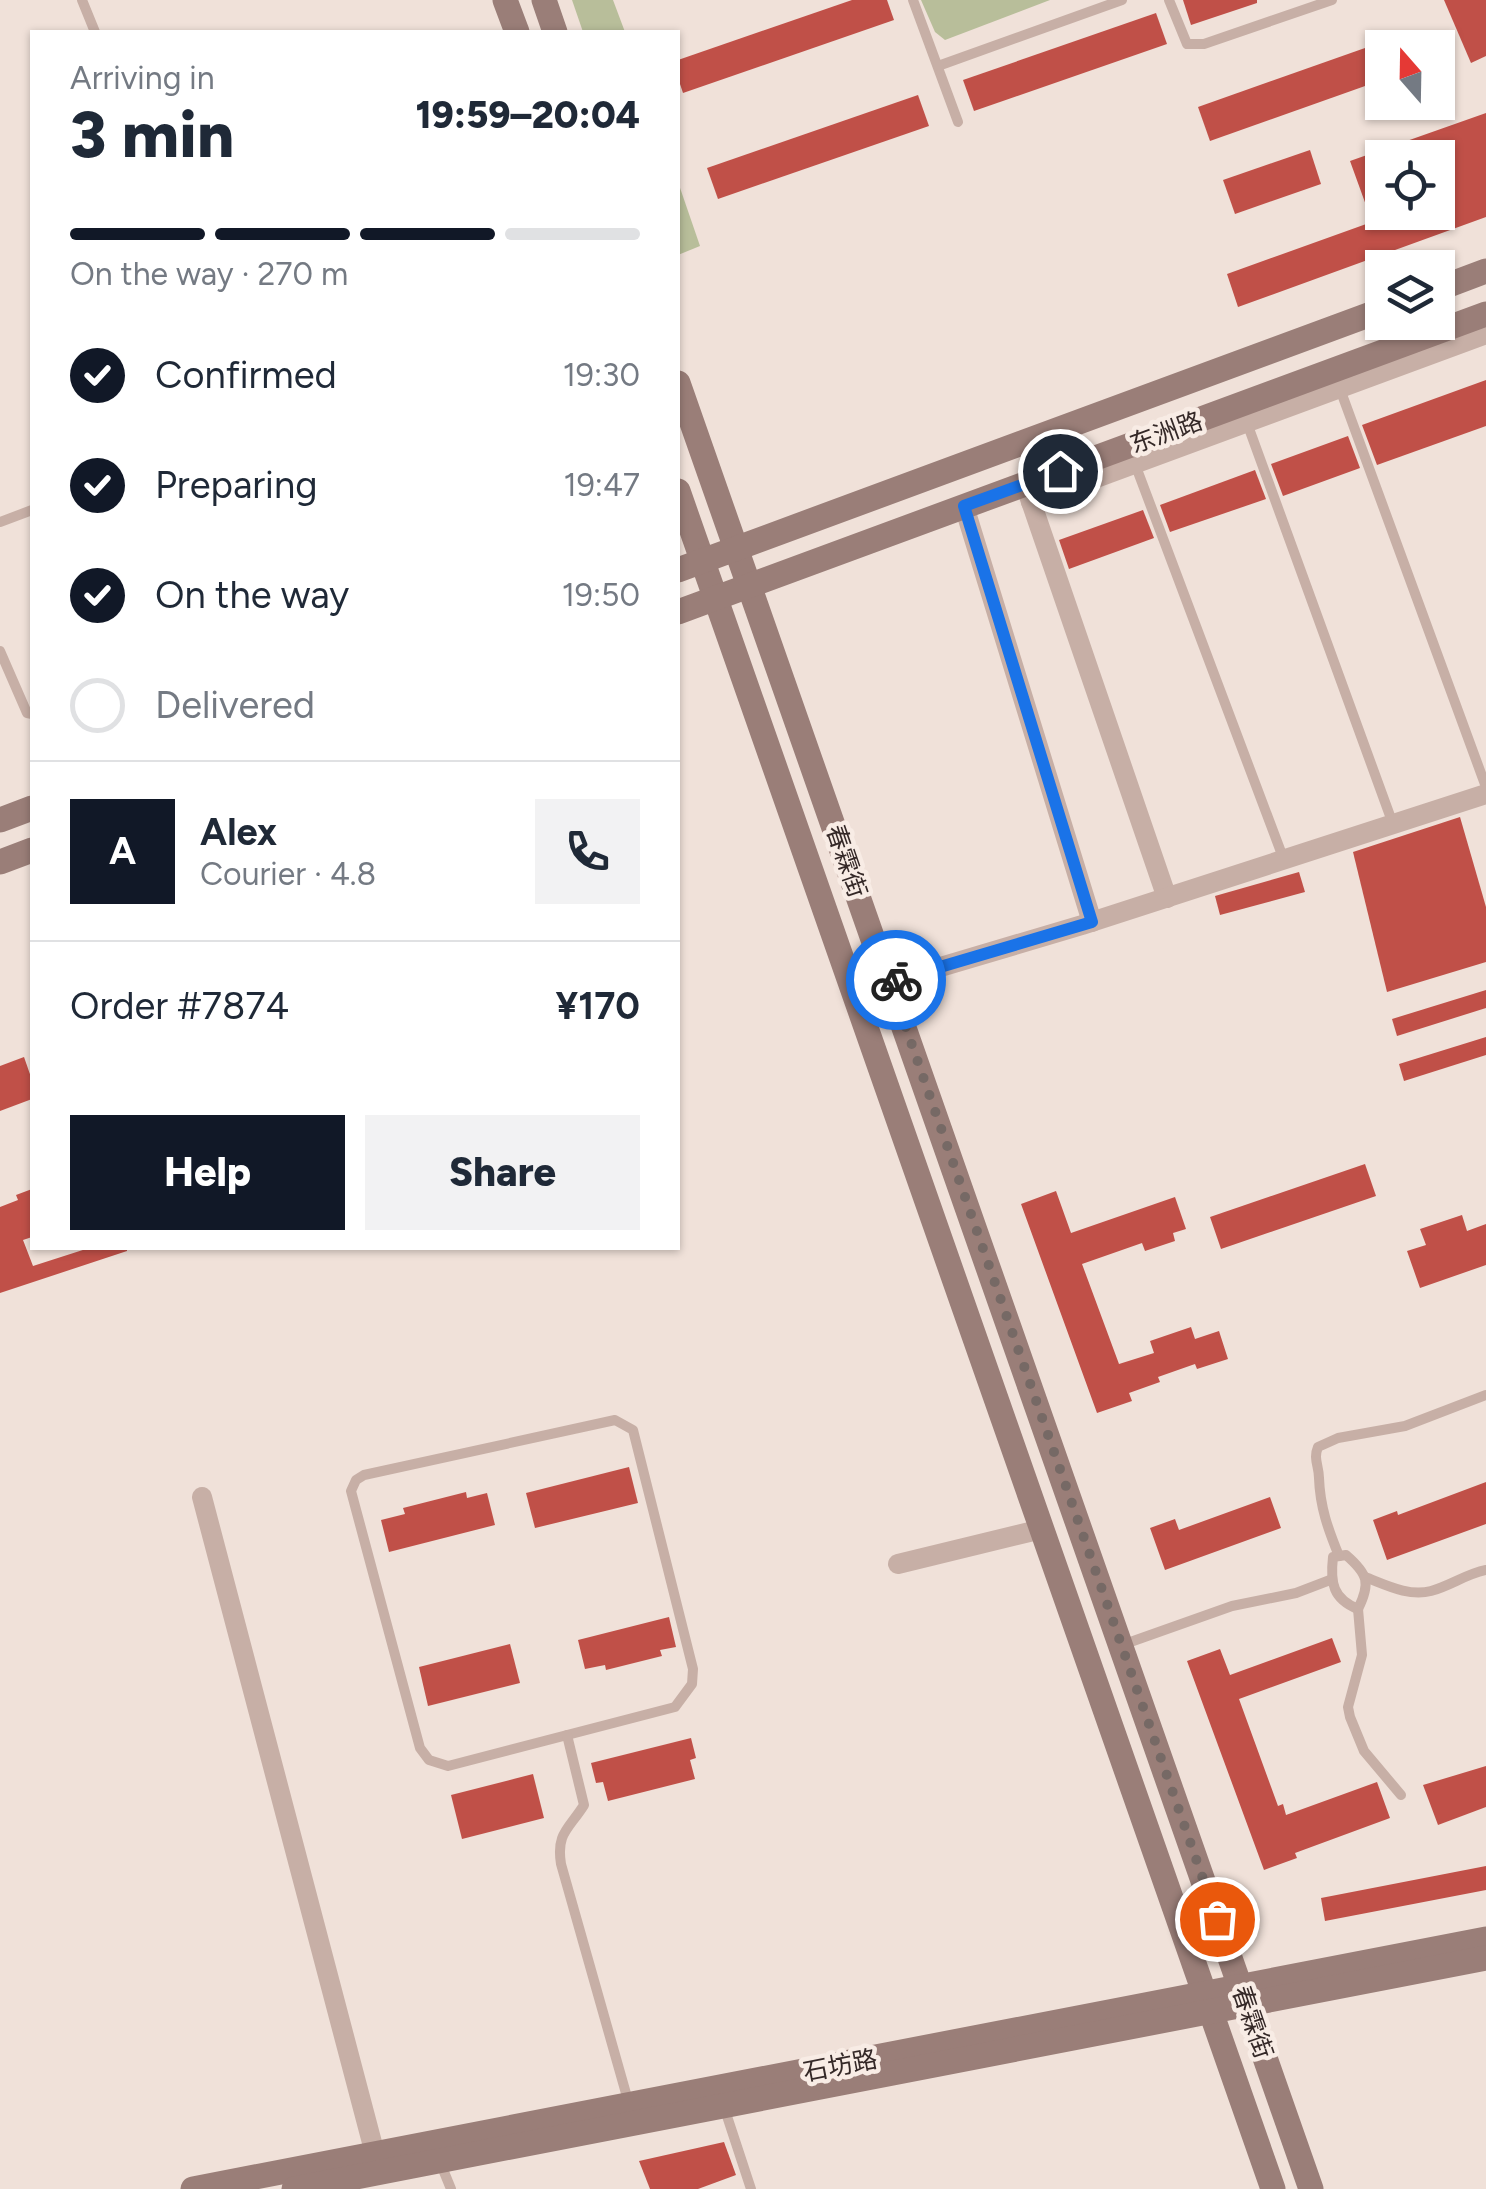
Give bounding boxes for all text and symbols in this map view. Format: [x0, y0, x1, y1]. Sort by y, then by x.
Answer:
north arrow [1365, 30, 1455, 120]
map controls [1365, 30, 1455, 340]
text: Arriving in [70, 59, 215, 97]
text: 19:59–20:04 [415, 92, 640, 138]
text: 3 min [70, 95, 234, 173]
button: locate [1365, 140, 1455, 230]
button: layers [1365, 250, 1455, 340]
text: On the way · 270 m [70, 255, 348, 293]
icon: check [70, 348, 125, 403]
text: Confirmed [155, 352, 337, 398]
text: 19:30 [563, 356, 640, 394]
street label: 东洲路 [1126, 405, 1206, 459]
pin [1018, 429, 1103, 514]
icon: home [1033, 444, 1088, 499]
icon: check [70, 458, 125, 513]
text: Preparing [155, 462, 317, 508]
text: 19:47 [564, 466, 640, 504]
icon: check [70, 568, 125, 623]
text: On the way [155, 572, 349, 618]
text: 19:50 [562, 576, 640, 614]
text: Delivered [155, 682, 315, 728]
button: phone [535, 799, 640, 904]
text: Alex [200, 809, 277, 855]
street label: 春霖街 [821, 821, 873, 901]
text: A [109, 828, 136, 874]
text: Courier · 4.8 [200, 855, 376, 893]
courier [846, 930, 946, 1030]
icon: bike [869, 953, 924, 1008]
text: Order #7874 [70, 983, 289, 1029]
text: ¥170 [556, 983, 640, 1029]
button: Help [70, 1115, 345, 1230]
button: Share [365, 1115, 640, 1230]
pin [1175, 1877, 1260, 1962]
icon: bag [1190, 1892, 1245, 1947]
street label: 春霖街 [1227, 1982, 1279, 2062]
street label: 石坊路 [800, 2043, 880, 2087]

